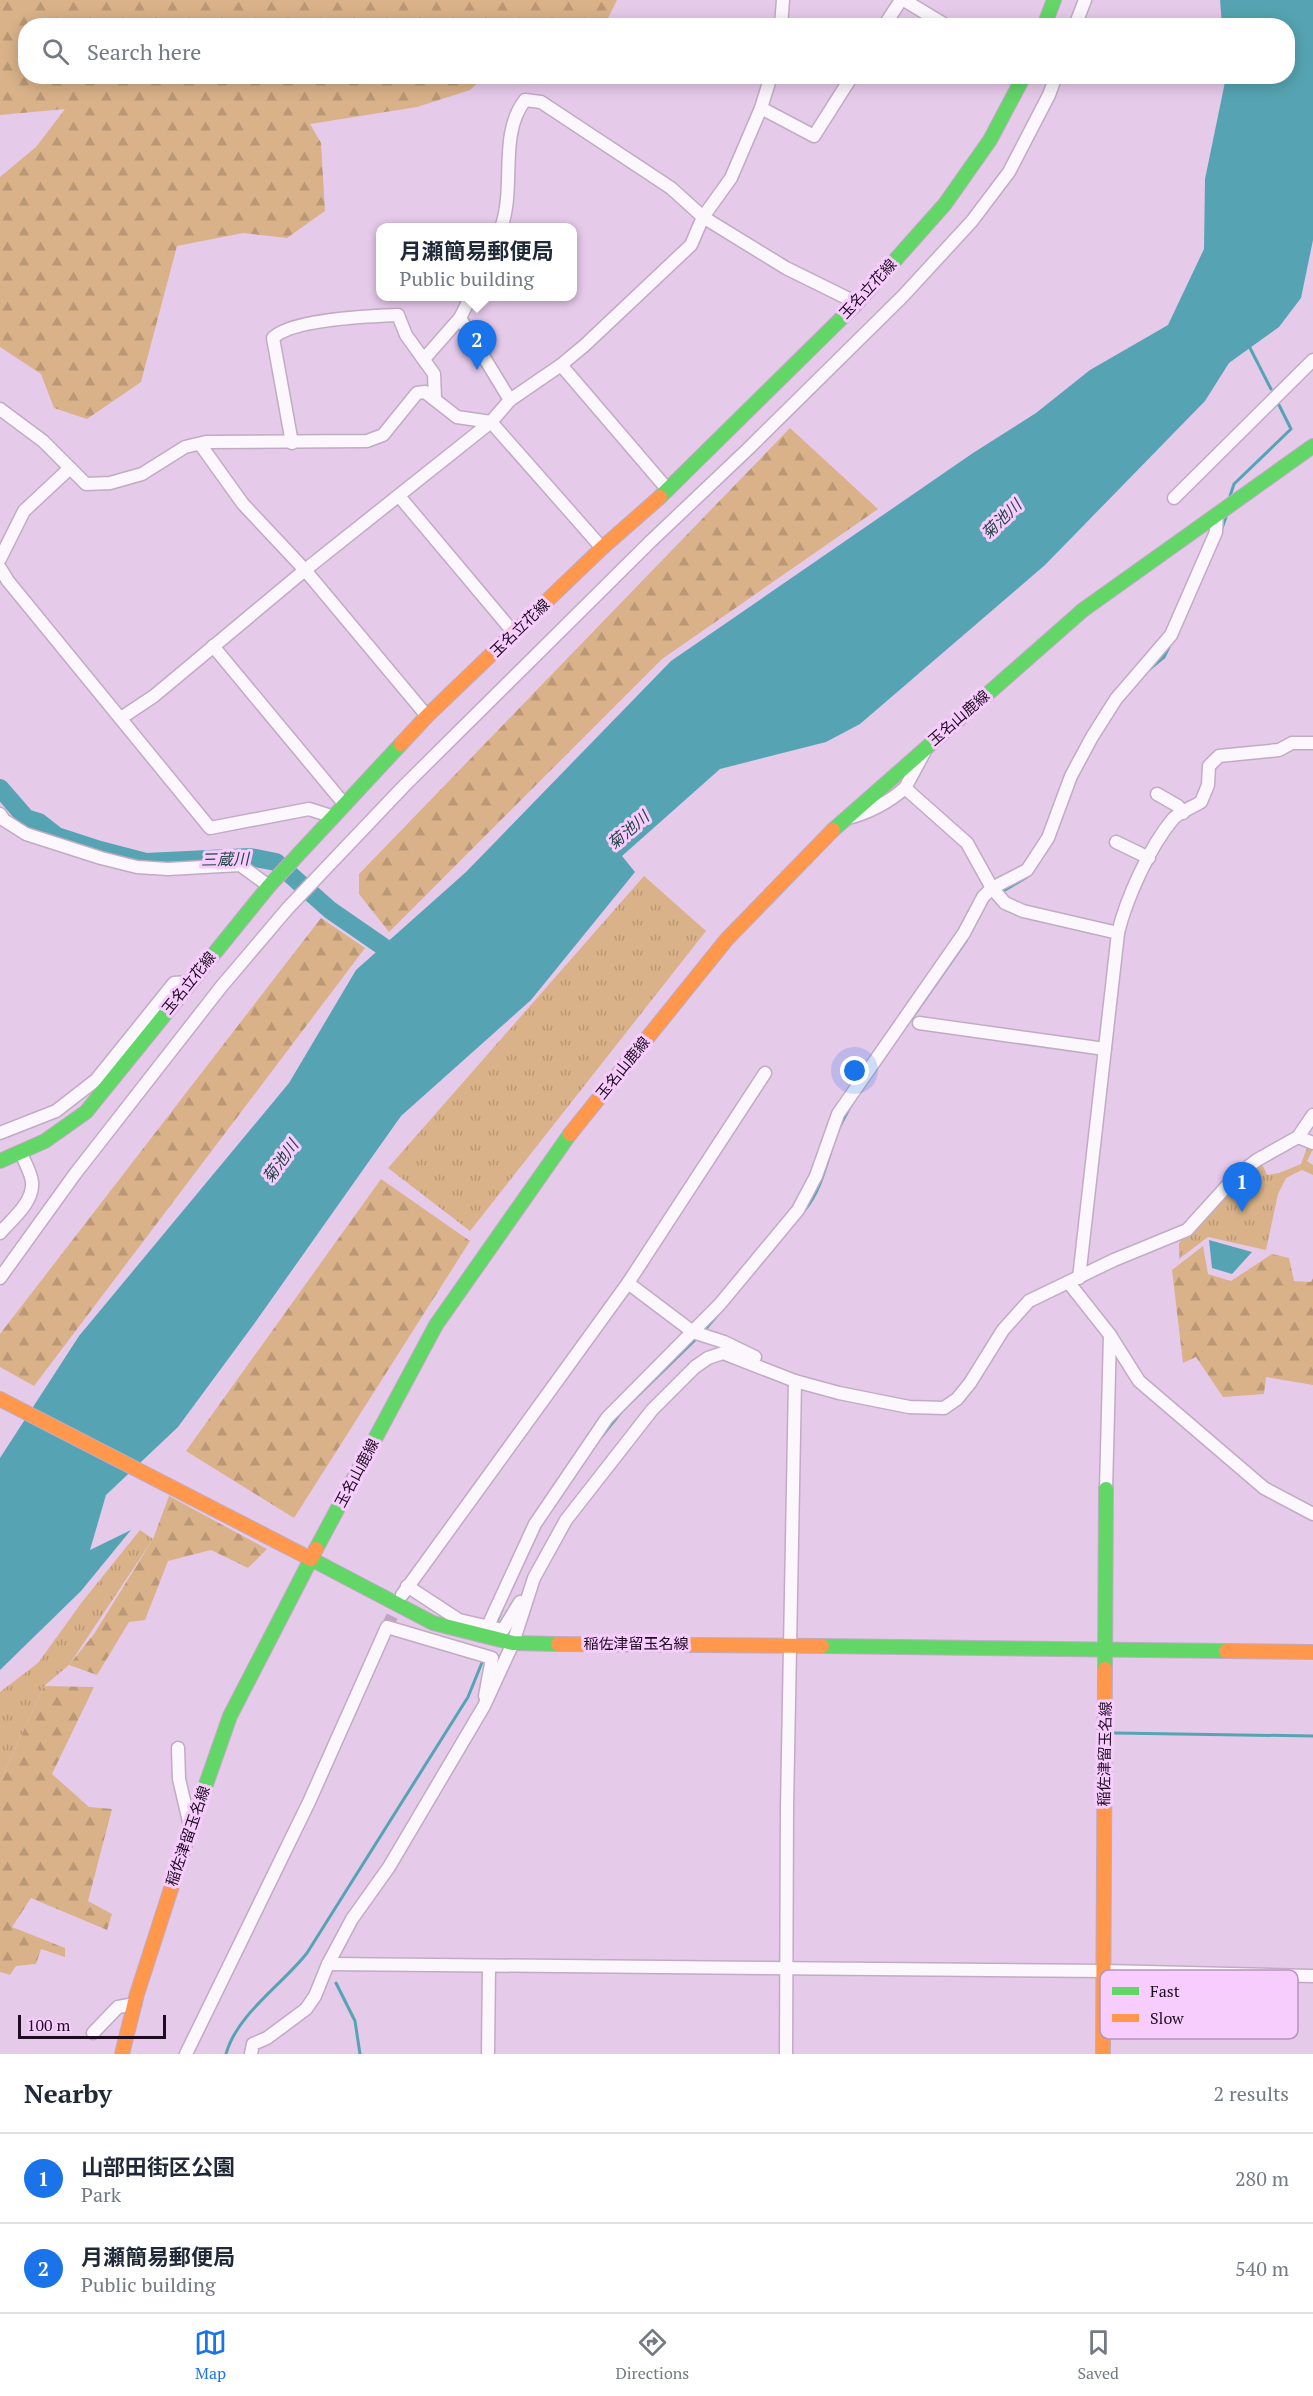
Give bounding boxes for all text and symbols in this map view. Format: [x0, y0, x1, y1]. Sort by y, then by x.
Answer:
search box [18, 18, 1295, 84]
icon: search [39, 35, 72, 68]
text: Search here [87, 37, 201, 66]
popup [376, 223, 577, 301]
text: 月瀬簡易郵便局 [399, 236, 554, 265]
street label: 玉名立花線 [834, 254, 900, 323]
text: Public building [399, 265, 534, 292]
pin: 2 [458, 320, 496, 370]
water label: 菊池川 [976, 493, 1027, 544]
street label: 玉名立花線 [485, 594, 553, 661]
street label: 玉名山鹿線 [923, 685, 993, 749]
water label: 菊池川 [603, 805, 655, 854]
water label: 三蔵川 [201, 848, 251, 870]
street label: 玉名立花線 [157, 947, 220, 1018]
street label: 玉名山鹿線 [591, 1032, 654, 1103]
your location [840, 1056, 869, 1085]
water label: 菊池川 [257, 1134, 304, 1187]
pin: 1 [1222, 1162, 1262, 1212]
street label: 玉名山鹿線 [330, 1435, 383, 1510]
street label: 稲佐津留玉名線 [583, 1633, 689, 1653]
street label: 稲佐津留玉名線 [1093, 1701, 1115, 1807]
street label: 稲佐津留玉名線 [161, 1783, 214, 1889]
legend [1100, 1970, 1298, 2039]
text: Fast [1150, 1980, 1180, 2002]
text: Slow [1150, 2007, 1184, 2029]
scale bar [18, 2012, 166, 2040]
text: 100 m [27, 2014, 70, 2036]
text: Nearby [24, 2076, 112, 2110]
text: 2 results [1214, 2080, 1289, 2107]
text: 山部田街区公園 [81, 2152, 235, 2181]
text: 1 [38, 2165, 49, 2192]
text: 280 m [1235, 2165, 1289, 2192]
text: Park [81, 2181, 121, 2208]
text: 月瀬簡易郵便局 [81, 2242, 235, 2271]
text: 2 [38, 2255, 49, 2282]
text: 540 m [1235, 2255, 1289, 2282]
text: Public building [81, 2271, 215, 2298]
tab: Map [194, 2326, 227, 2384]
tab: Directions [615, 2326, 689, 2384]
tab: Saved [1077, 2326, 1119, 2384]

